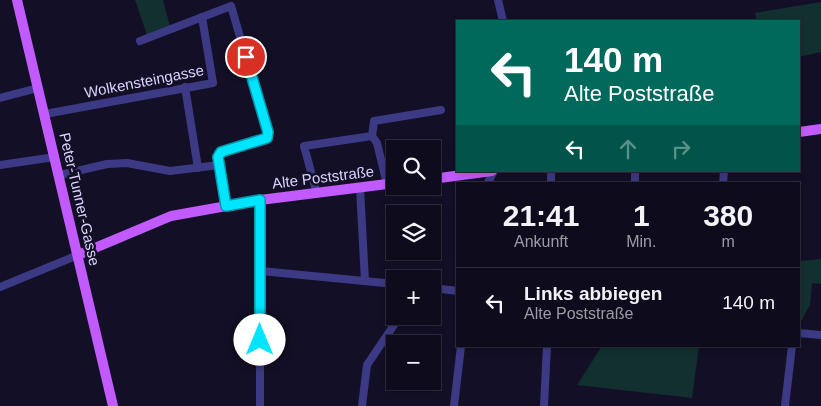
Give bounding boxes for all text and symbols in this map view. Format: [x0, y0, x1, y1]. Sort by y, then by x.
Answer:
pin [225, 36, 267, 78]
icon: left [481, 40, 546, 105]
text: 140 m [564, 40, 663, 79]
icon: arrive [232, 43, 260, 71]
street label: Wolkensteingasse [83, 61, 205, 101]
text: Alte Poststraße [564, 81, 714, 106]
street label: Peter-Tunner-Gasse [56, 131, 104, 267]
icon: left [561, 135, 589, 163]
icon: ahead [614, 135, 642, 163]
icon: right [667, 135, 695, 163]
map controls [386, 140, 441, 390]
button: search [386, 140, 441, 195]
street label: Alte Poststraße [271, 162, 375, 192]
text: 21:41 [503, 199, 579, 232]
text: 1 [633, 199, 650, 232]
text: 380 [703, 199, 753, 232]
button: layers [386, 205, 441, 260]
text: Ankunft [514, 233, 568, 250]
text: Min. [626, 233, 656, 250]
text: m [722, 233, 735, 250]
button: + [386, 270, 441, 325]
text: Links abbiegen [524, 283, 662, 304]
icon: left [481, 289, 509, 317]
text: 140 m [722, 292, 775, 313]
text: Alte Poststraße [524, 305, 633, 322]
position arrow [233, 313, 285, 365]
button: − [386, 335, 441, 390]

